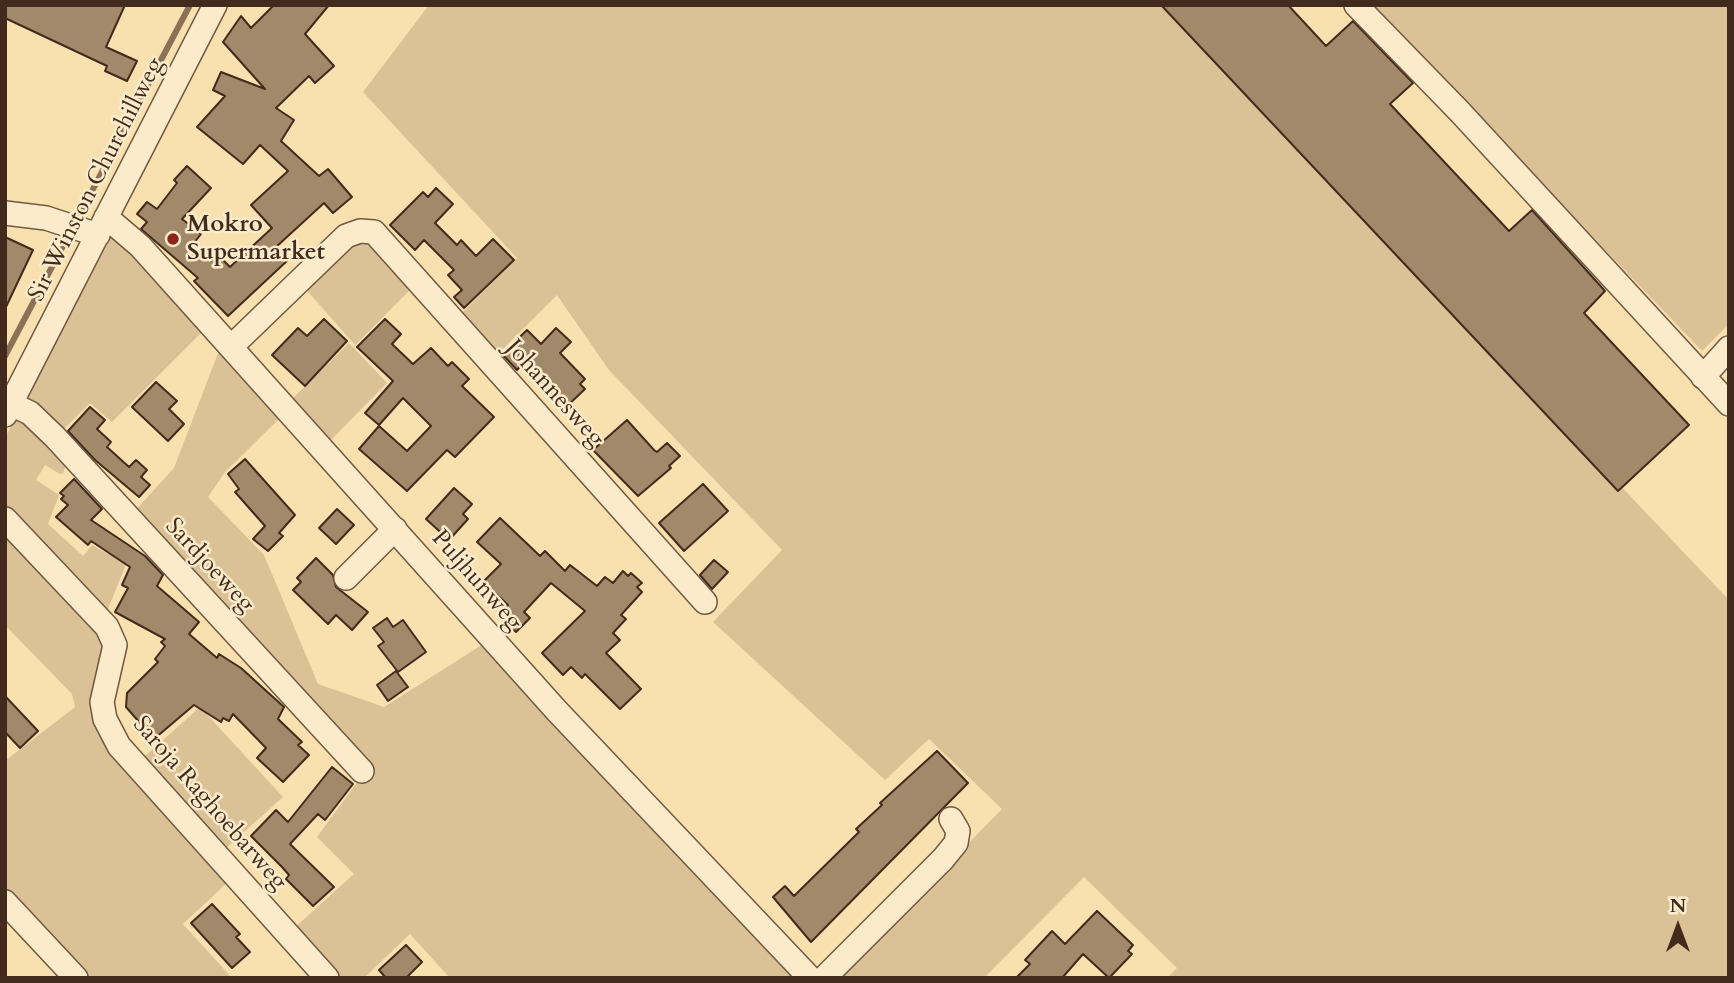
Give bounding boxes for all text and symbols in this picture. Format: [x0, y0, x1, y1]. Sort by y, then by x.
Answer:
street label: Sir Winston Churchillweg [23, 53, 171, 307]
place label: Mokro Supermarket [187, 211, 325, 267]
marker: Mokro Supermarket [165, 231, 181, 247]
street label: Johannesweg [498, 334, 610, 454]
street label: Sardjoeweg [158, 513, 260, 619]
street label: Puljhunweg [425, 525, 527, 637]
street label: Saroja Raghoebarweg [126, 711, 292, 897]
north arrow [1643, 892, 1713, 962]
text: N [1670, 893, 1686, 919]

